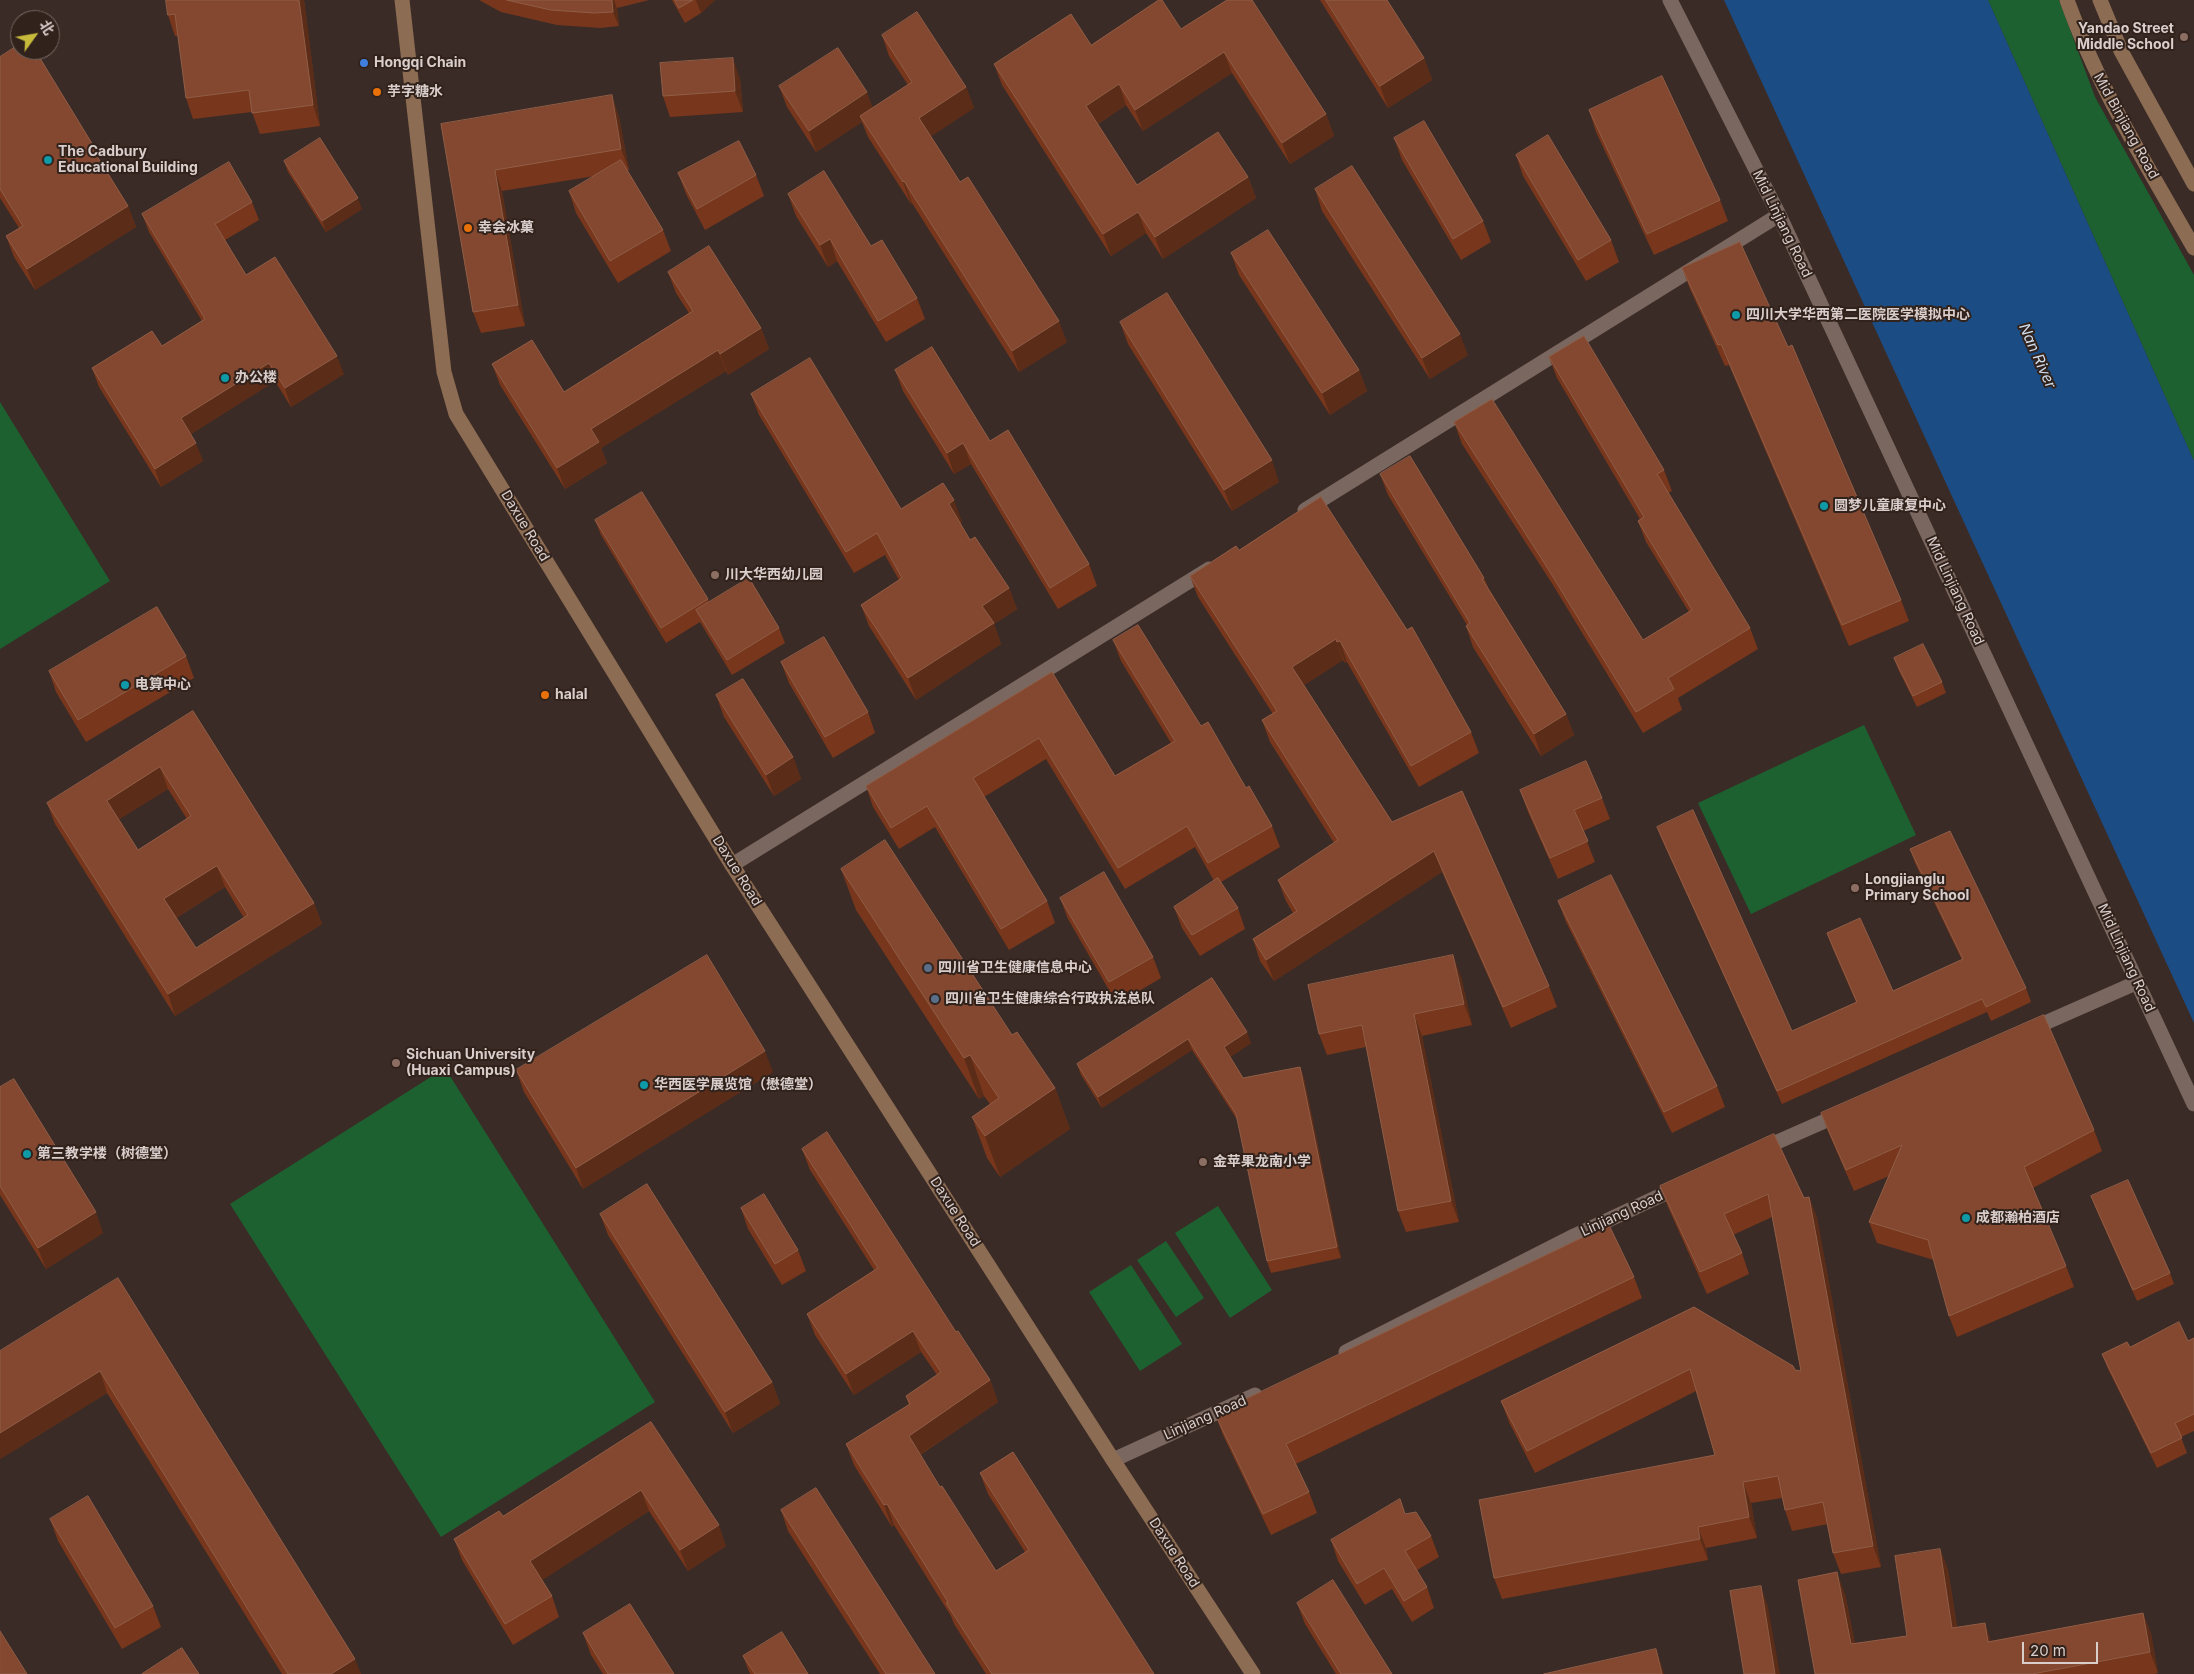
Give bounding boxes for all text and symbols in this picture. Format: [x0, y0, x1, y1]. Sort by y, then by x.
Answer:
north arrow [10, 10, 60, 60]
text: 北 [36, 17, 58, 38]
place label: Yandao Street Middle School [2077, 21, 2174, 54]
marker: Yandao Street Middle School [2178, 31, 2190, 43]
place label: Hongqi Chain [374, 55, 466, 71]
marker: Hongqi Chain [358, 57, 370, 69]
street label: Mid Binjiang Road [2090, 70, 2162, 182]
place label: 芋字糖水 [387, 84, 443, 100]
marker: 芋字糖水 [371, 86, 383, 98]
place label: The Cadbury Educational Building [58, 144, 198, 176]
marker: The Cadbury Educational Building [42, 154, 54, 166]
street label: Mid Linjiang Road [1749, 168, 1815, 280]
place label: 幸会冰菓 [478, 220, 534, 236]
marker: 幸会冰菓 [462, 222, 474, 234]
place label: 四川大学华西第二医院医学模拟中心 [1746, 307, 1970, 323]
marker: 四川大学华西第二医院医学模拟中心 [1730, 309, 1742, 321]
water label: Nan River [2015, 321, 2059, 391]
place label: 办公楼 [235, 370, 277, 386]
marker: 办公楼 [219, 372, 231, 384]
street label: Daxue Road [497, 487, 553, 565]
place label: 圆梦儿童康复中心 [1834, 498, 1946, 514]
marker: 圆梦儿童康复中心 [1818, 500, 1830, 512]
street label: Mid Linjiang Road [1923, 534, 1987, 648]
place label: 川大华西幼儿园 [725, 567, 823, 583]
marker: 川大华西幼儿园 [709, 569, 721, 581]
place label: 电算中心 [135, 677, 191, 693]
marker: 电算中心 [119, 679, 131, 691]
place label: halal [555, 687, 588, 703]
marker: halal [539, 689, 551, 701]
street label: Daxue Road [709, 833, 765, 909]
place label: Longjianglu Primary School [1865, 872, 1969, 904]
marker: Longjianglu Primary School [1849, 882, 1861, 894]
street label: Mid Linjiang Road [2094, 901, 2158, 1015]
place label: 四川省卫生健康信息中心 [938, 960, 1092, 976]
marker: 四川省卫生健康信息中心 [922, 962, 934, 974]
place label: 四川省卫生健康综合行政执法总队 [945, 991, 1155, 1007]
marker: 四川省卫生健康综合行政执法总队 [929, 993, 941, 1005]
place label: Sichuan University (Huaxi Campus) [406, 1047, 535, 1080]
marker: Sichuan University (Huaxi Campus) [390, 1057, 402, 1069]
place label: 华西医学展览馆（懋德堂） [654, 1077, 822, 1093]
marker: 华西医学展览馆（懋德堂） [638, 1079, 650, 1091]
place label: 第三教学楼（树德堂） [37, 1146, 177, 1162]
marker: 第三教学楼（树德堂） [21, 1148, 33, 1160]
place label: 金苹果龙南小学 [1213, 1154, 1311, 1170]
marker: 金苹果龙南小学 [1197, 1156, 1209, 1168]
street label: Daxue Road [926, 1174, 984, 1250]
street label: Linjiang Road [1578, 1188, 1666, 1240]
place label: 成都瀚柏酒店 [1976, 1210, 2060, 1226]
marker: 成都瀚柏酒店 [1960, 1212, 1972, 1224]
street label: Linjiang Road [1161, 1392, 1249, 1444]
street label: Daxue Road [1145, 1515, 1203, 1591]
scale bar [2024, 1632, 2100, 1664]
text: 20 m [2030, 1641, 2066, 1660]

